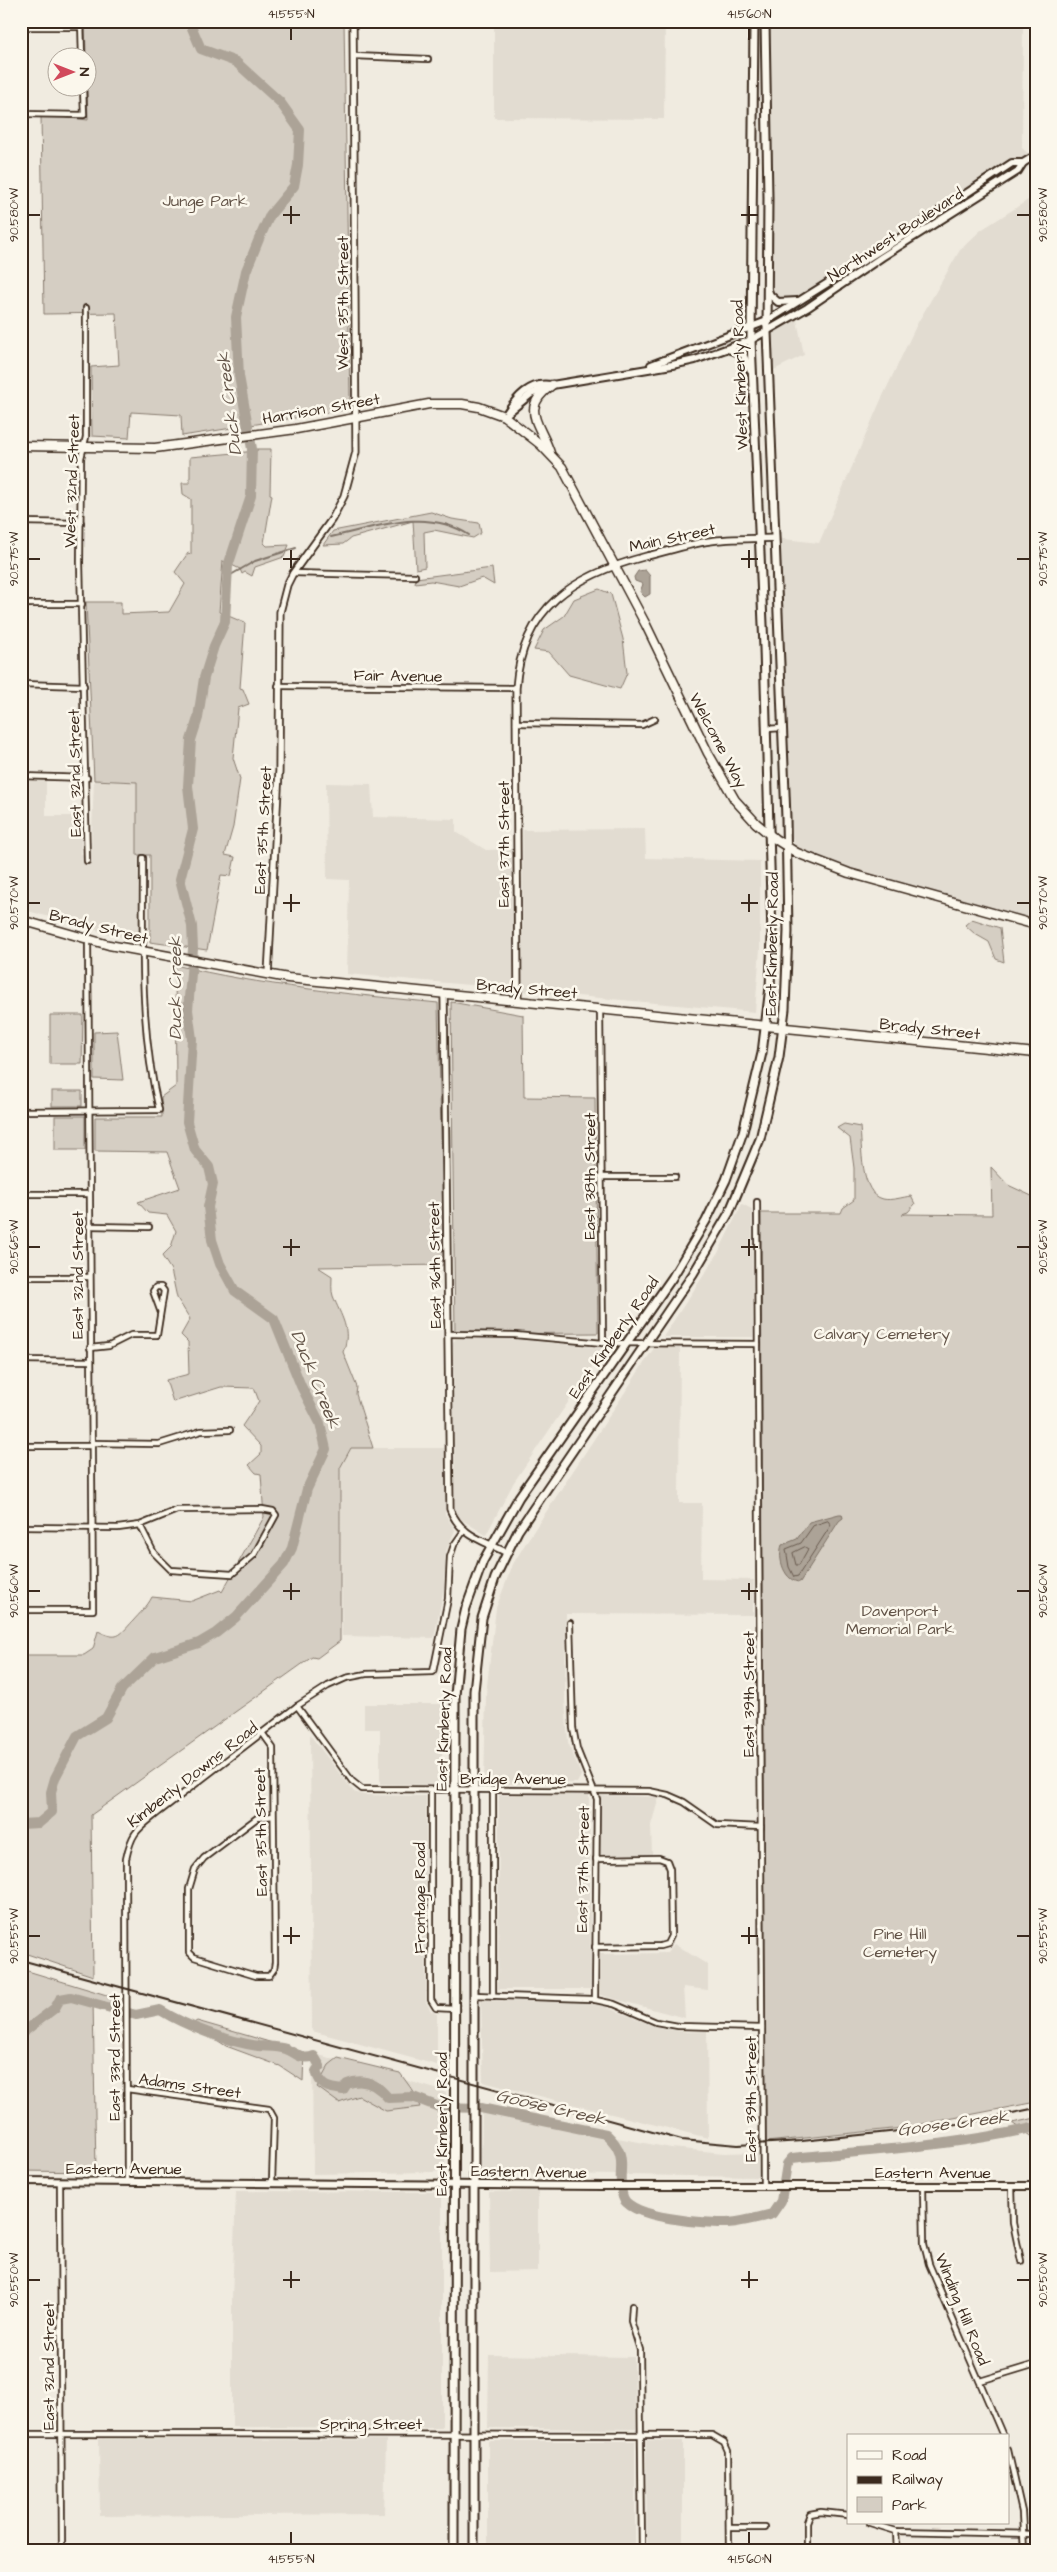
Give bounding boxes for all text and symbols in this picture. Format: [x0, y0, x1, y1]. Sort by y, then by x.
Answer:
text: 41.555°N [267, 6, 315, 23]
text: 41.560°N [726, 6, 772, 23]
north arrow [48, 48, 98, 98]
text: N [74, 68, 94, 77]
street label: Northwest Boulevard [823, 183, 968, 287]
text: 90.580°W [6, 187, 23, 242]
text: 90.580°W [1035, 187, 1052, 242]
park label: Junge Park [163, 190, 248, 213]
street label: West 35th Street [332, 235, 354, 370]
street label: West Kimberly Road [726, 300, 755, 450]
water label: Duck Creek [211, 350, 248, 457]
street label: Harrison Street [261, 388, 382, 430]
street label: West 32nd Street [59, 413, 85, 548]
street label: Main Street [627, 518, 718, 558]
text: 90.575°W [6, 531, 23, 586]
text: 90.575°W [1035, 531, 1052, 586]
street label: Fair Avenue [353, 664, 443, 688]
street label: Welcome Way [683, 689, 753, 793]
street label: East 32nd Street [63, 708, 87, 837]
street label: East 35th Street [249, 765, 277, 895]
street label: East 37th Street [493, 780, 515, 907]
street label: East Kimberly Road [760, 872, 785, 1016]
text: 90.570°W [6, 876, 23, 930]
text: 90.570°W [1035, 876, 1052, 930]
street label: Brady Street [47, 904, 151, 951]
water label: Duck Creek [163, 935, 188, 1040]
street label: Brady Street [476, 974, 579, 1005]
street label: Brady Street [878, 1013, 982, 1046]
street label: East 38th Street [579, 1112, 601, 1240]
street label: East 36th Street [423, 1201, 447, 1329]
street label: East 32nd Street [67, 1211, 89, 1339]
text: 90.565°W [6, 1219, 23, 1274]
text: 90.565°W [1035, 1219, 1052, 1274]
street label: East Kimberly Road [564, 1272, 665, 1403]
park label: Calvary Cemetery [814, 1323, 950, 1346]
water label: Duck Creek [285, 1326, 347, 1433]
text: 90.560°W [6, 1563, 23, 1618]
text: 90.560°W [1035, 1563, 1052, 1618]
park label: Davenport Memorial Park [846, 1600, 955, 1640]
street label: East 39th Street [738, 1631, 760, 1757]
street label: East Kimberly Road [430, 1647, 459, 1791]
street label: Kimberly Downs Road [123, 1717, 263, 1834]
street label: East 35th Street [249, 1767, 273, 1896]
street label: Bridge Avenue [460, 1768, 566, 1791]
street label: East 37th Street [571, 1805, 595, 1933]
street label: Frontage Road [409, 1842, 432, 1954]
text: 90.555°W [6, 1908, 23, 1964]
text: 90.555°W [1035, 1908, 1052, 1964]
park label: Pine Hill Cemetery [863, 1923, 937, 1964]
street label: East 33rd Street [104, 1993, 126, 2121]
street label: East 39th Street [740, 2036, 762, 2162]
street label: East Kimberly Road [431, 2052, 454, 2196]
street label: Adams Street [137, 2068, 243, 2104]
water label: Goose Creek [494, 2083, 609, 2132]
water label: Goose Creek [896, 2104, 1011, 2143]
street label: Eastern Avenue [66, 2158, 182, 2180]
street label: Eastern Avenue [471, 2160, 588, 2184]
street label: Eastern Avenue [875, 2162, 991, 2184]
street label: Winding Hill Road [929, 2250, 995, 2369]
text: 90.550°W [6, 2252, 23, 2307]
text: 90.550°W [1035, 2252, 1052, 2307]
street label: East 32nd Street [38, 2302, 60, 2430]
street label: Spring Street [320, 2413, 423, 2436]
legend [847, 2434, 1010, 2524]
text: Road [892, 2445, 927, 2466]
text: Railway [892, 2469, 943, 2491]
text: Park [892, 2495, 927, 2516]
text: 41.555°N [267, 2551, 315, 2568]
text: 41.560°N [726, 2551, 772, 2568]

